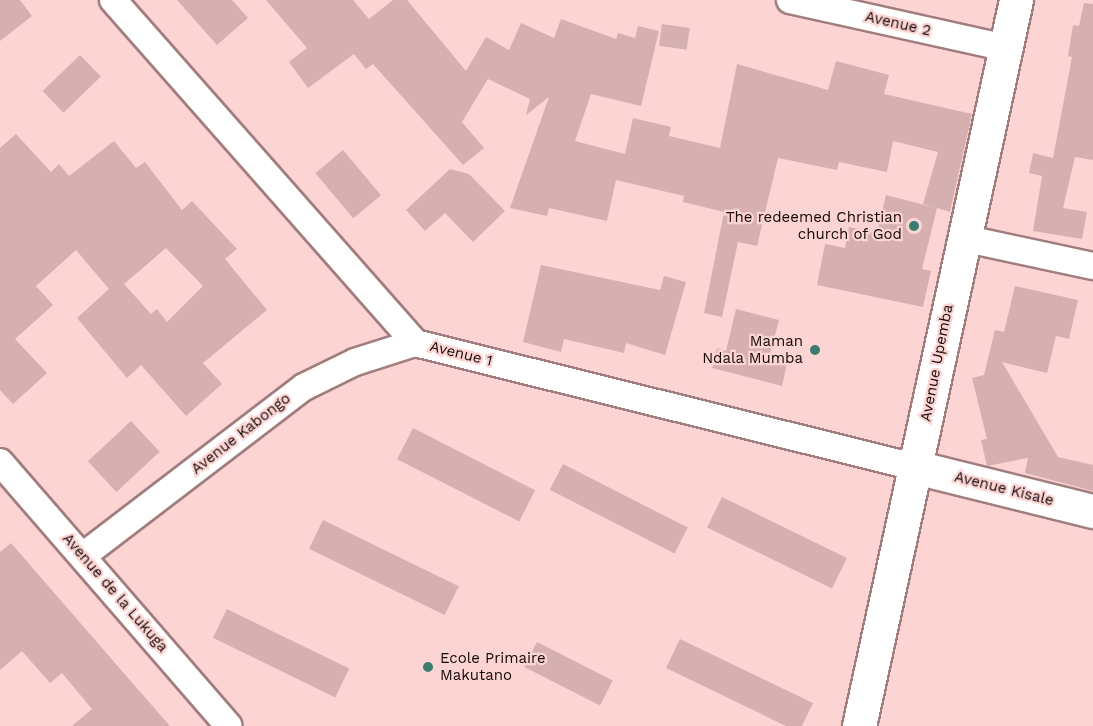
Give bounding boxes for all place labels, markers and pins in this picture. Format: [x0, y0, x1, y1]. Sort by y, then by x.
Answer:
place label: The redeemed Christian church of God [726, 208, 902, 243]
marker: The redeemed Christian church of God [907, 219, 921, 233]
place label: Maman Ndala Mumba [702, 332, 803, 367]
marker: Maman Ndala Mumba [808, 343, 822, 357]
place label: Ecole Primaire Makutano [440, 649, 546, 684]
marker: Ecole Primaire Makutano [421, 660, 435, 674]

